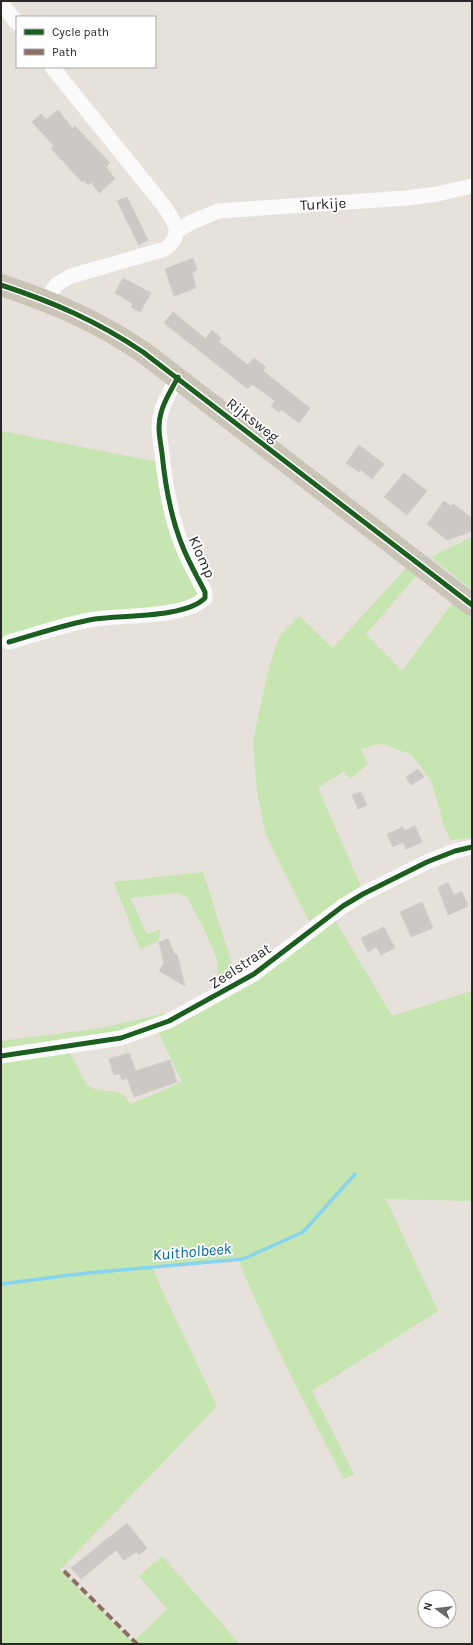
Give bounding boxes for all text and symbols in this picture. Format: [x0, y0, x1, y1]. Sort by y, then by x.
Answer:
legend [16, 16, 156, 68]
text: Cycle path [52, 25, 109, 39]
text: Path [52, 45, 77, 59]
street label: Turkije [299, 194, 347, 214]
street label: Rijksweg [223, 394, 283, 446]
street label: Klomp [185, 533, 219, 581]
street label: Zeelstraat [206, 939, 274, 992]
water label: Kuitholbeek [152, 1239, 233, 1264]
north arrow [417, 1589, 457, 1629]
text: N [421, 1601, 435, 1612]

